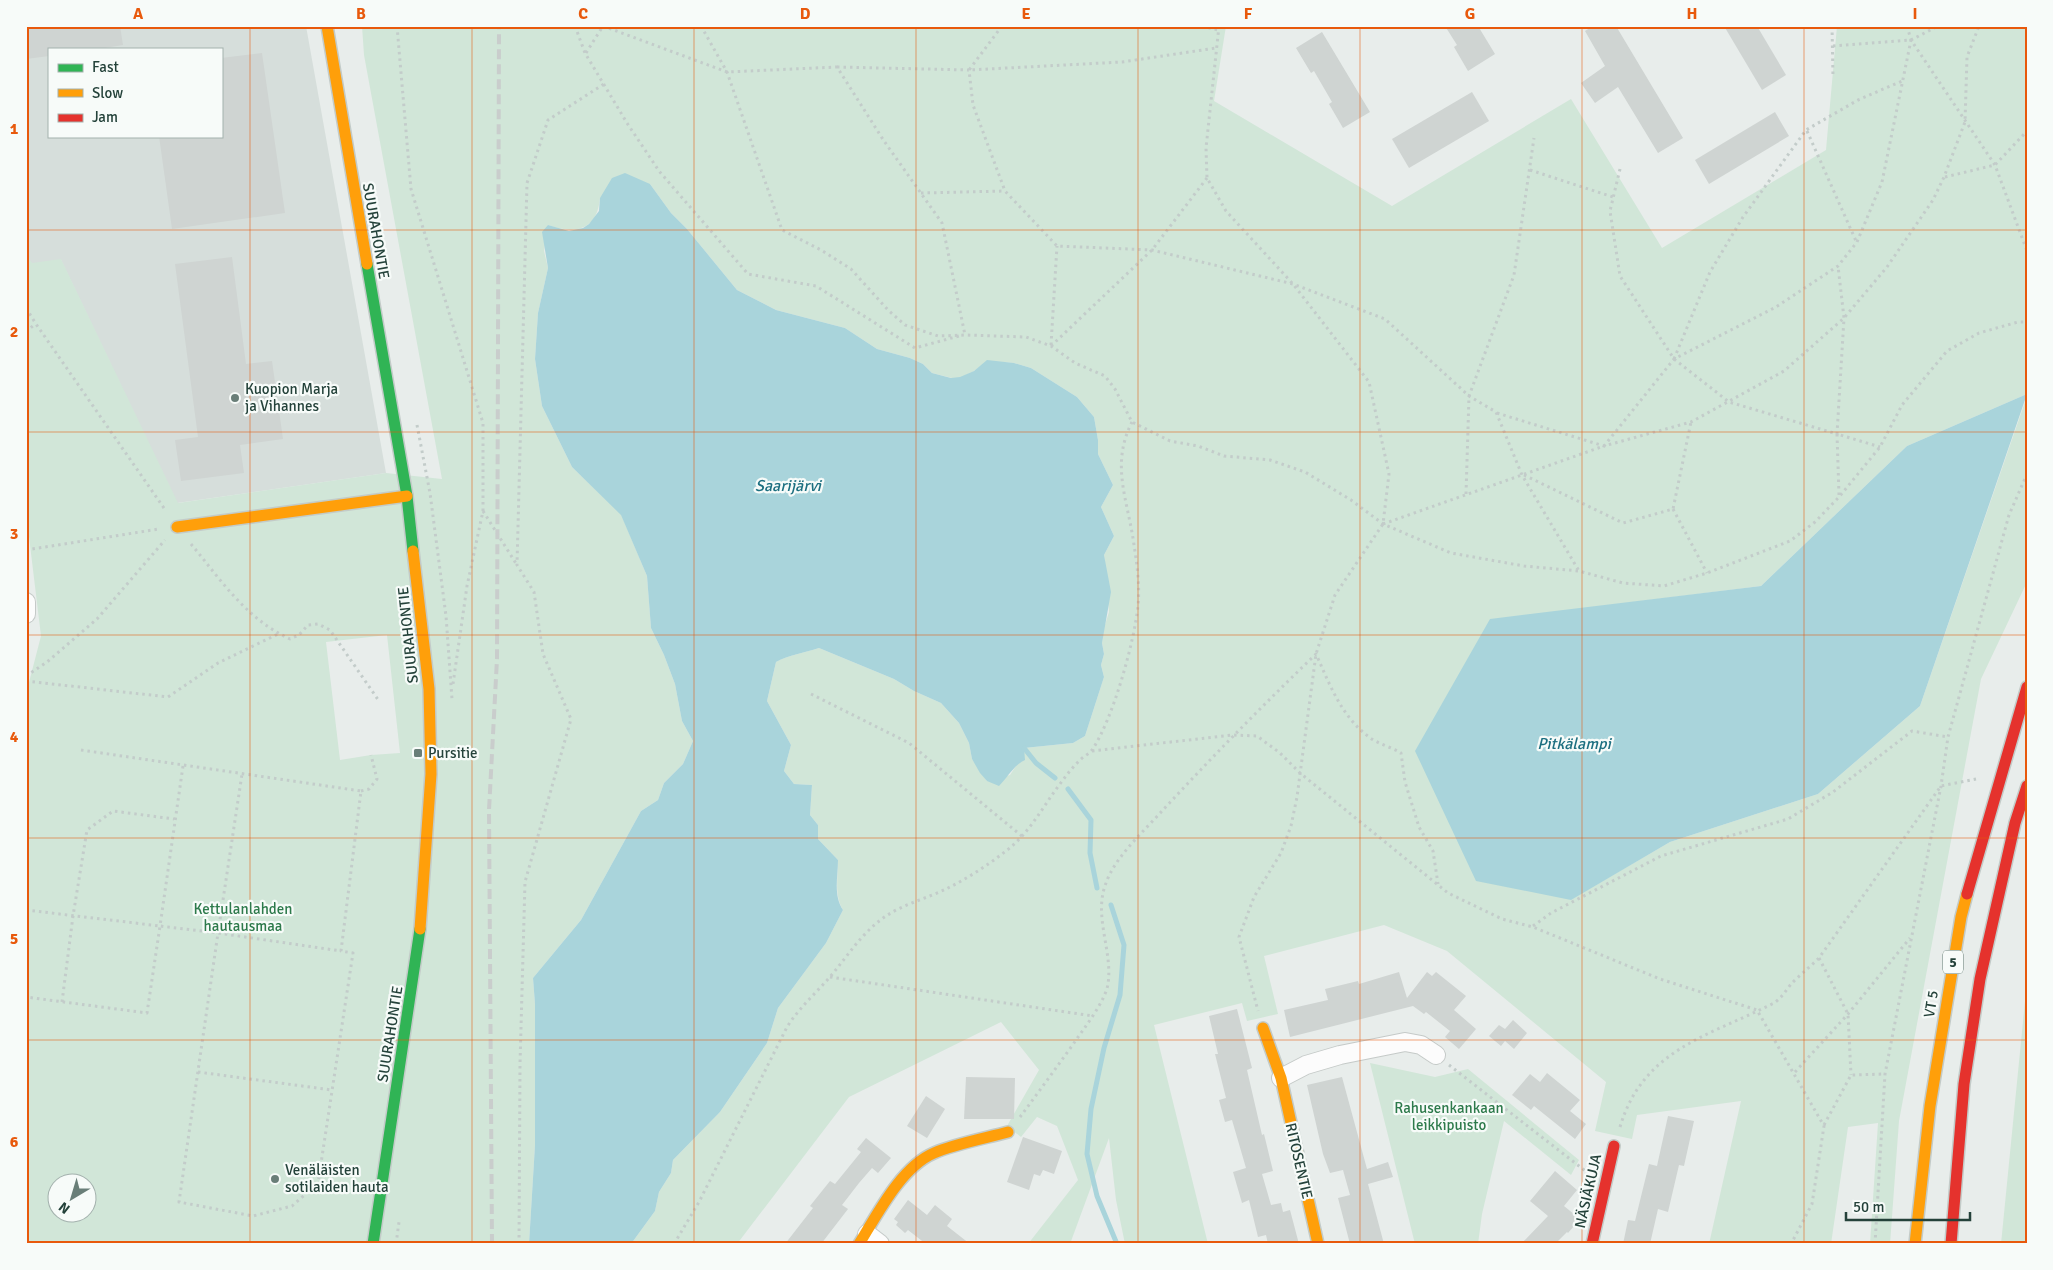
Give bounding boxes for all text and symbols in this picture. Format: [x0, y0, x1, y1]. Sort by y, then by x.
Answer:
text: A [133, 4, 144, 24]
text: B [356, 4, 366, 24]
text: C [578, 4, 588, 24]
text: D [800, 4, 811, 24]
text: E [1021, 4, 1031, 24]
text: F [1244, 4, 1253, 24]
text: G [1465, 4, 1475, 24]
text: H [1687, 4, 1697, 24]
text: I [1912, 4, 1918, 24]
legend [48, 48, 222, 138]
text: Fast [92, 58, 119, 76]
text: Slow [92, 84, 123, 102]
text: Jam [92, 108, 118, 126]
text: 1 [10, 119, 19, 139]
street label: SUURAHONTIE [359, 182, 393, 280]
text: 2 [10, 322, 18, 342]
place label: Kuopion Marja ja Vihannes [245, 380, 338, 415]
marker: Kuopion Marja ja Vihannes [229, 392, 241, 404]
water label: Saarijärvi [755, 476, 823, 496]
text: 3 [10, 524, 18, 544]
street label: SUURAHONTIE [394, 586, 422, 684]
text: 4 [10, 727, 19, 747]
water label: Pitkälampi [1537, 734, 1612, 754]
place label: Pursitie [428, 744, 478, 762]
marker: Pursitie [412, 747, 424, 759]
park label: Kettulanlahden hautausmaa [194, 900, 292, 935]
text: 5 [10, 929, 18, 949]
road number: 5 [1943, 950, 1963, 974]
street label: SUURAHONTIE [374, 985, 406, 1083]
street label: VT 5 [1920, 989, 1942, 1019]
park label: Rahusenkankaan leikkipuisto [1394, 1099, 1504, 1134]
street label: RITOSENTIE [1282, 1121, 1316, 1201]
text: 6 [10, 1132, 19, 1152]
street label: NÄSIÄKUJA [1571, 1152, 1605, 1230]
place label: Venäläisten sotilaiden hauta [285, 1161, 389, 1196]
north arrow [48, 1172, 98, 1222]
marker: Venäläisten sotilaiden hauta [269, 1173, 281, 1185]
scale bar [1846, 1190, 1969, 1222]
text: N [55, 1198, 73, 1218]
text: 50 m [1853, 1198, 1884, 1216]

